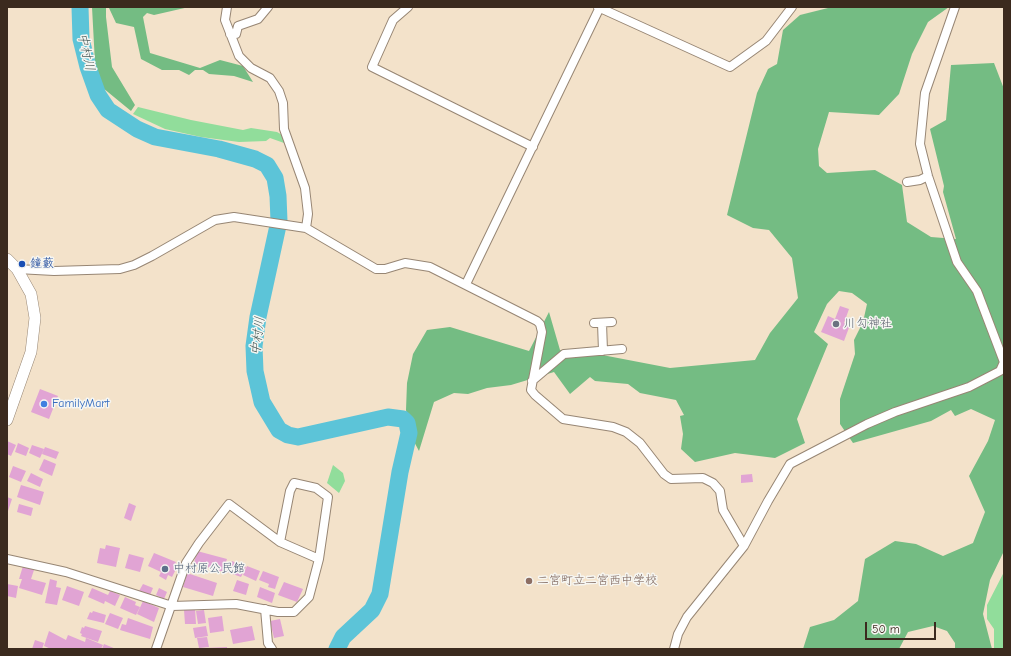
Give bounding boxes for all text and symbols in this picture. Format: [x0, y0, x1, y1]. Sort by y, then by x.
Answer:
water label: 中村川 [74, 31, 98, 73]
place label: 鐘藪 [30, 257, 54, 271]
marker: 鐘藪 [17, 259, 27, 269]
water label: 中村川 [248, 316, 268, 356]
place label: 川勾神社 [844, 317, 892, 331]
marker: 川勾神社 [831, 319, 841, 329]
place label: FamilyMart [52, 397, 110, 411]
marker: FamilyMart [39, 399, 49, 409]
place label: 中村原公民館 [173, 562, 245, 576]
marker: 中村原公民館 [160, 564, 170, 574]
place label: 二宮町立二宮西中学校 [537, 574, 657, 588]
marker: 二宮町立二宮西中学校 [524, 576, 534, 586]
scale bar [867, 614, 938, 640]
text: 50 m [872, 622, 900, 636]

